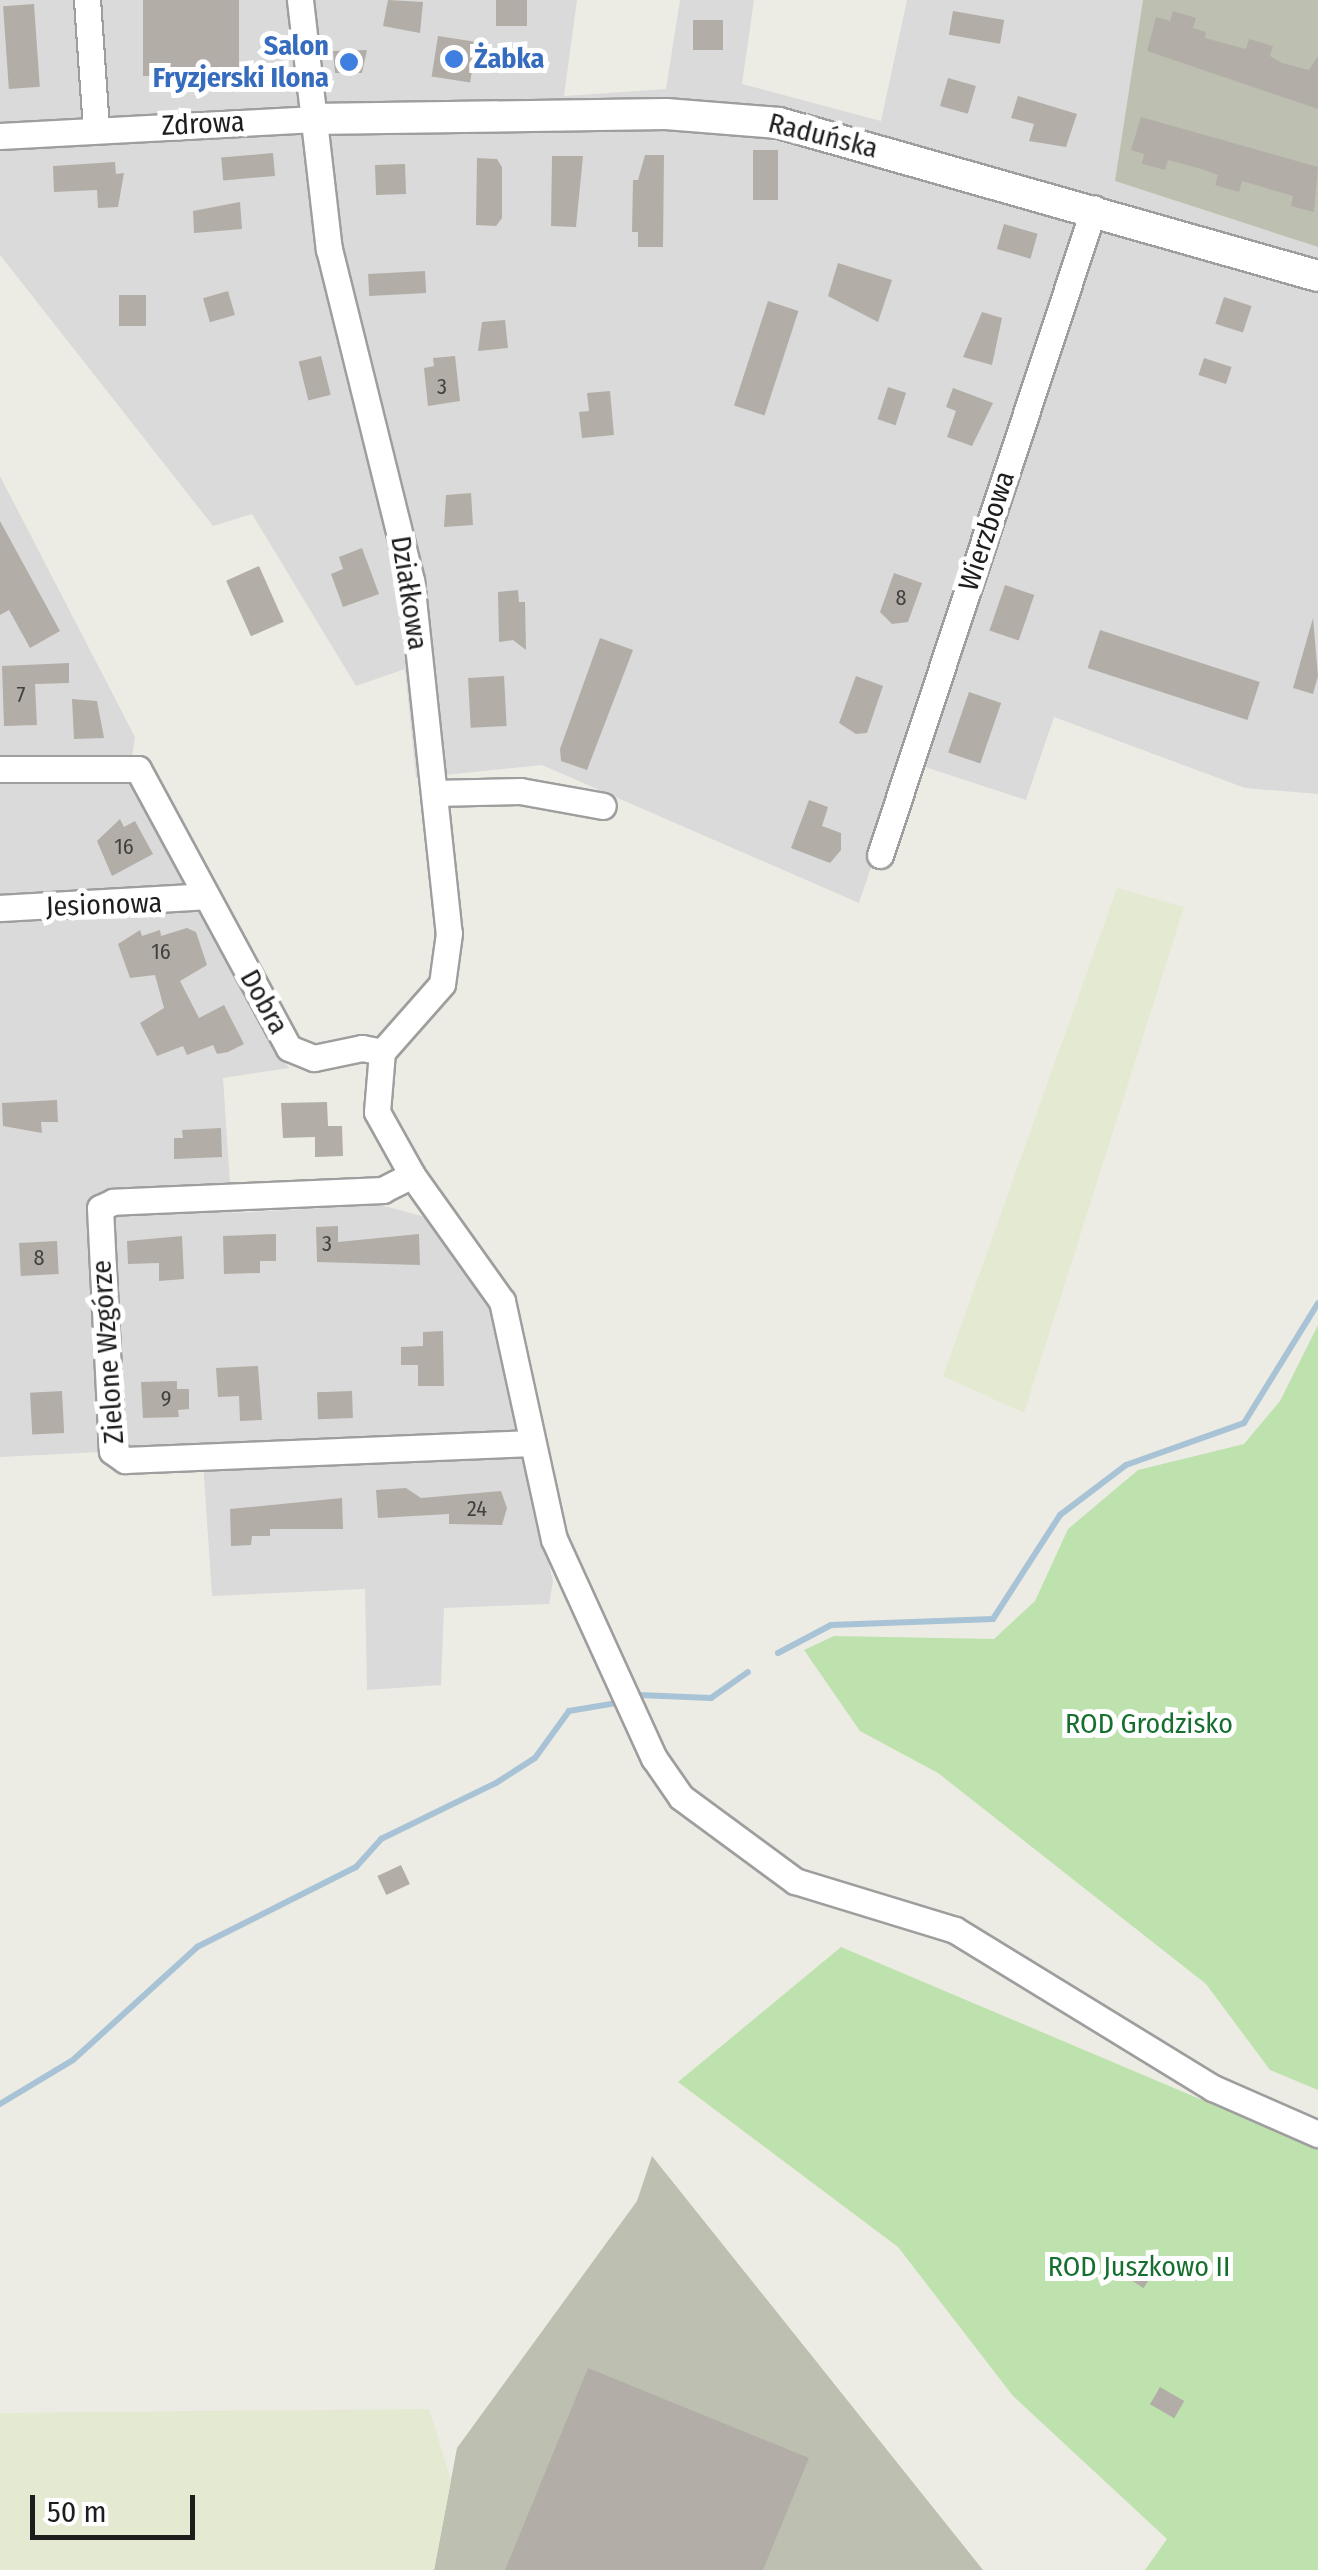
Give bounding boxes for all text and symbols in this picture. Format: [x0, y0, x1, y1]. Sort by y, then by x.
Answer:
place label: Salon Fryzjerski Ilona [153, 29, 329, 95]
place label: Żabka [474, 42, 544, 76]
marker: Żabka [443, 48, 465, 70]
marker: Salon Fryzjerski Ilona [338, 51, 360, 73]
street label: Zdrowa [161, 105, 245, 143]
street label: Raduńska [765, 106, 881, 166]
house number: 3 [437, 374, 447, 400]
street label: Wierzbowa [952, 467, 1022, 595]
street label: Działkowa [383, 534, 435, 652]
house number: 8 [896, 585, 906, 611]
house number: 7 [17, 682, 25, 708]
house number: 16 [114, 834, 134, 860]
street label: Jesionowa [45, 886, 163, 924]
house number: 16 [151, 939, 171, 965]
street label: Dobra [233, 964, 295, 1040]
house number: 3 [322, 1231, 332, 1257]
house number: 8 [34, 1245, 44, 1271]
street label: Zielone Wzgórze [85, 1259, 131, 1445]
house number: 9 [161, 1386, 171, 1412]
house number: 24 [467, 1496, 487, 1522]
park label: ROD Grodzisko [1065, 1707, 1233, 1741]
park label: ROD Juszkowo II [1048, 2250, 1230, 2284]
scale bar [35, 2475, 200, 2537]
text: 50 m [47, 2494, 107, 2530]

